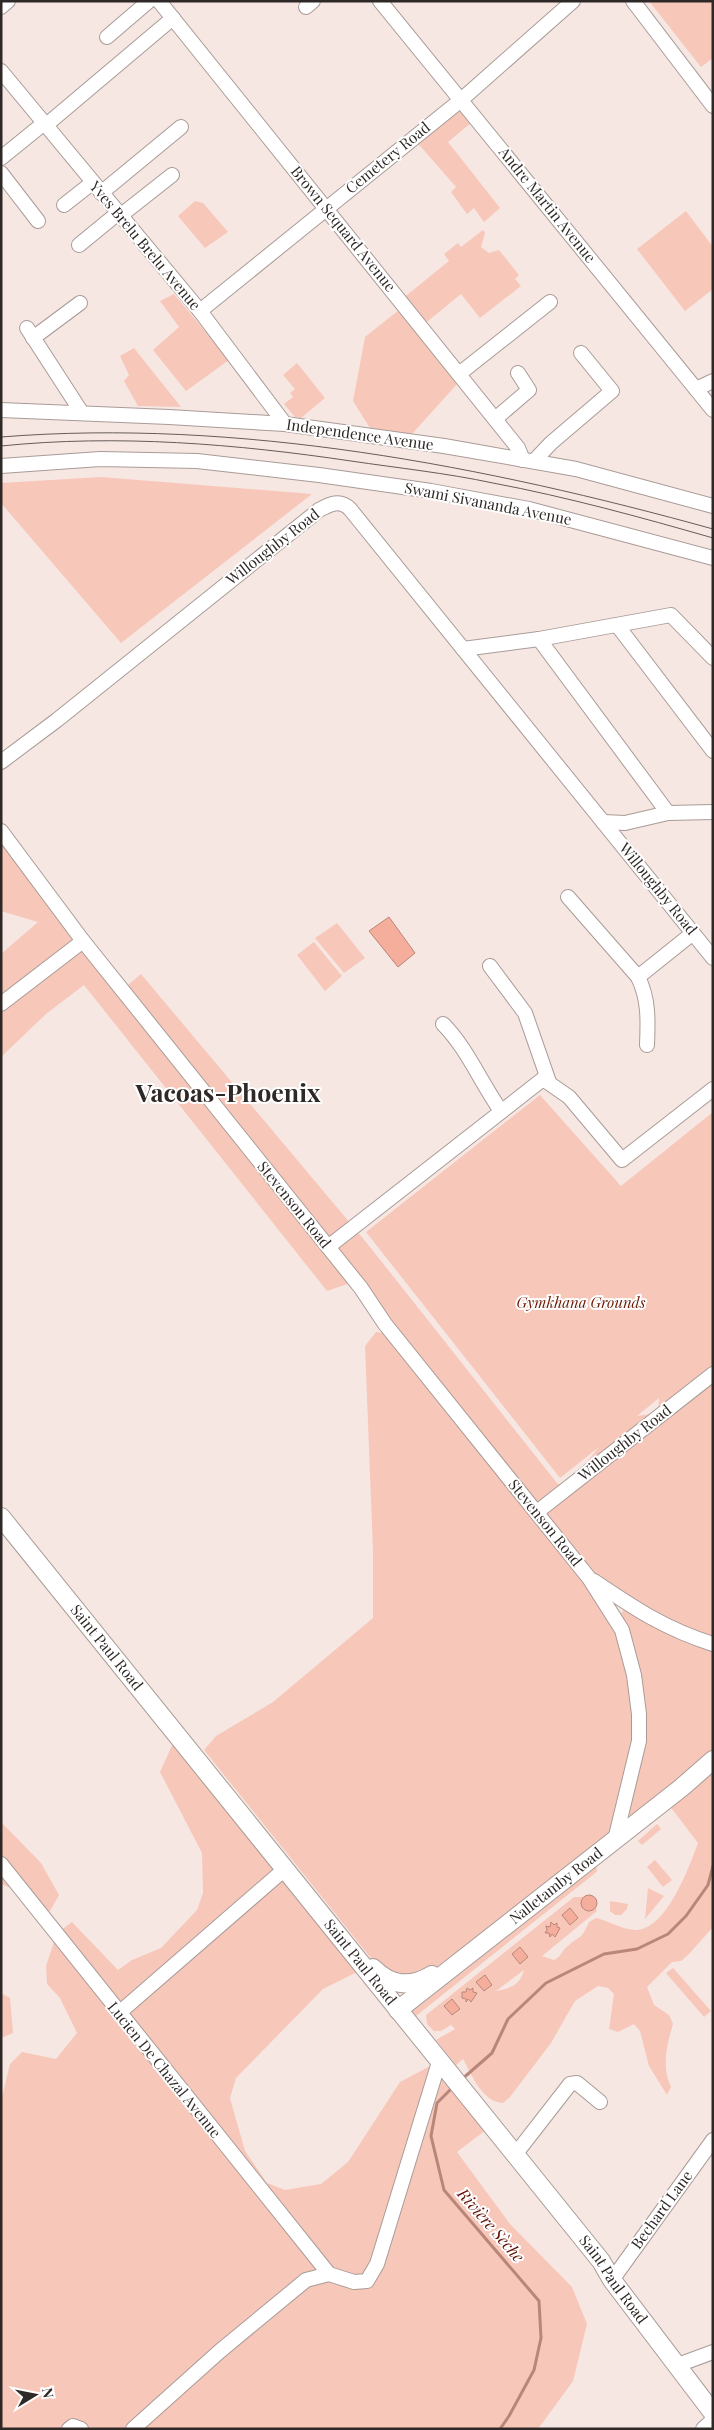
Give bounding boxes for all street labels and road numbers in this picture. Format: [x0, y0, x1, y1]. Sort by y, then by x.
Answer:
street label: Cemetery Road [341, 117, 434, 198]
street label: Andre Martin Avenue [494, 142, 601, 266]
street label: Brown Sequard Avenue [287, 161, 401, 295]
street label: Yves Brelu Brelu Avenue [85, 176, 206, 314]
street label: Independence Avenue [285, 414, 435, 454]
street label: Swami Sivananda Avenue [403, 477, 573, 529]
street label: Willoughby Road [221, 503, 323, 590]
street label: Willoughby Road [615, 837, 702, 939]
street label: Stevenson Road [254, 1157, 336, 1252]
street label: Willoughby Road [573, 1399, 675, 1486]
street label: Stevenson Road [505, 1475, 587, 1570]
street label: Saint Paul Road [67, 1600, 148, 1694]
street label: Nalletamby Road [505, 1842, 607, 1928]
street label: Saint Paul Road [320, 1915, 402, 2009]
street label: Lucien De Chazal Avenue [104, 1997, 226, 2142]
street label: Bechard Lane [626, 2166, 696, 2253]
street label: Saint Paul Road [575, 2231, 653, 2328]

